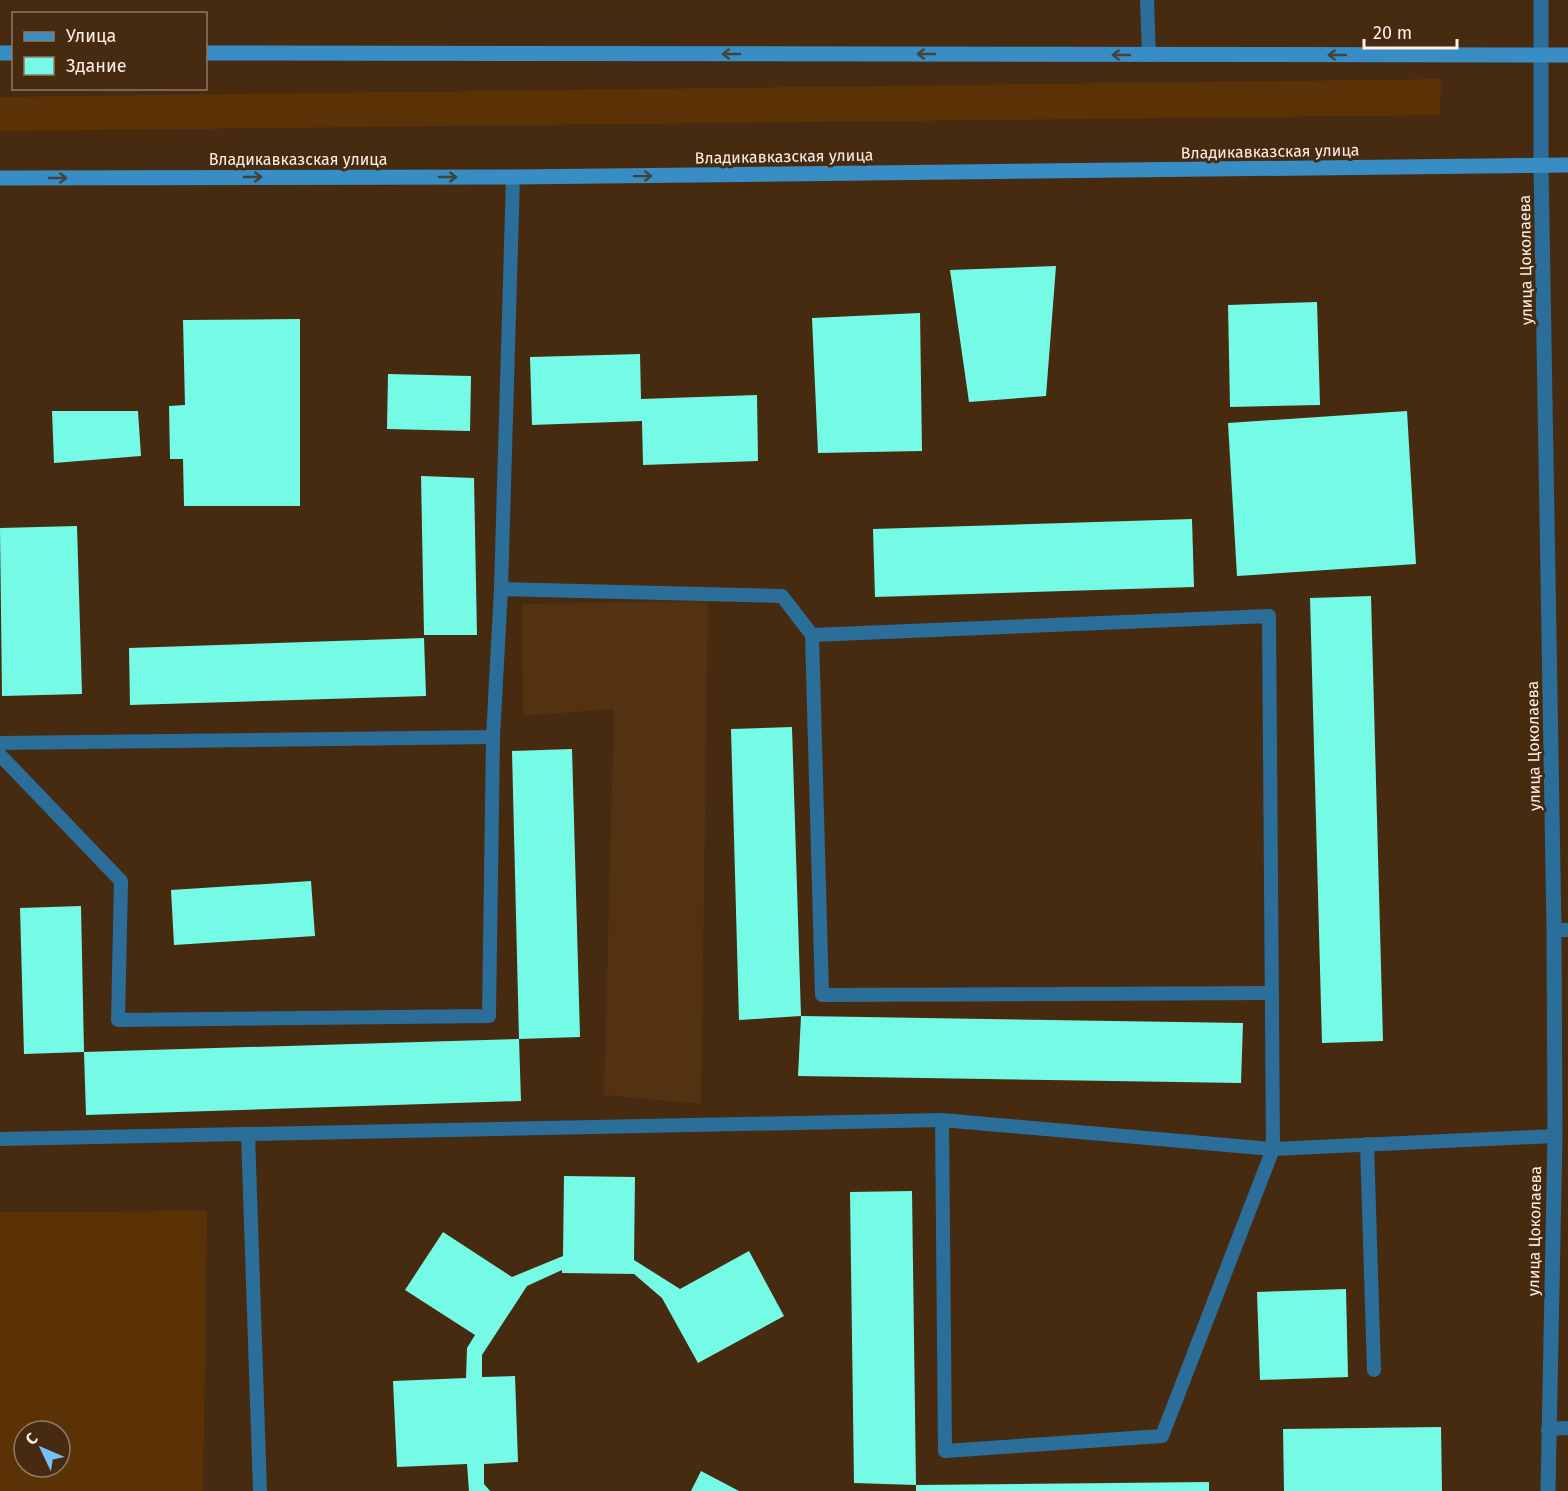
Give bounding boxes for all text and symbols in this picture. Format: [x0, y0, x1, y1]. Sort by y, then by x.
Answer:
legend [12, 12, 207, 90]
scale bar [1364, 12, 1457, 50]
text: 20 m [1373, 22, 1412, 44]
text: Улица [66, 25, 116, 47]
one-way arrow [721, 48, 741, 60]
one-way arrow [916, 48, 936, 60]
one-way arrow [1111, 49, 1131, 61]
one-way arrow [1327, 49, 1347, 61]
text: Здание [66, 55, 127, 77]
street label: Владикавказская улица [1180, 140, 1360, 163]
street label: Владикавказская улица [694, 145, 874, 168]
street label: Владикавказская улица [209, 150, 387, 169]
one-way arrow [633, 170, 653, 181]
one-way arrow [243, 171, 263, 183]
one-way arrow [438, 171, 458, 183]
one-way arrow [48, 172, 68, 184]
street label: улица Цоколаева [1515, 195, 1536, 325]
street label: улица Цоколаева [1523, 681, 1544, 811]
street label: улица Цоколаева [1524, 1166, 1545, 1296]
north arrow [12, 1419, 72, 1479]
text: С [22, 1428, 42, 1449]

